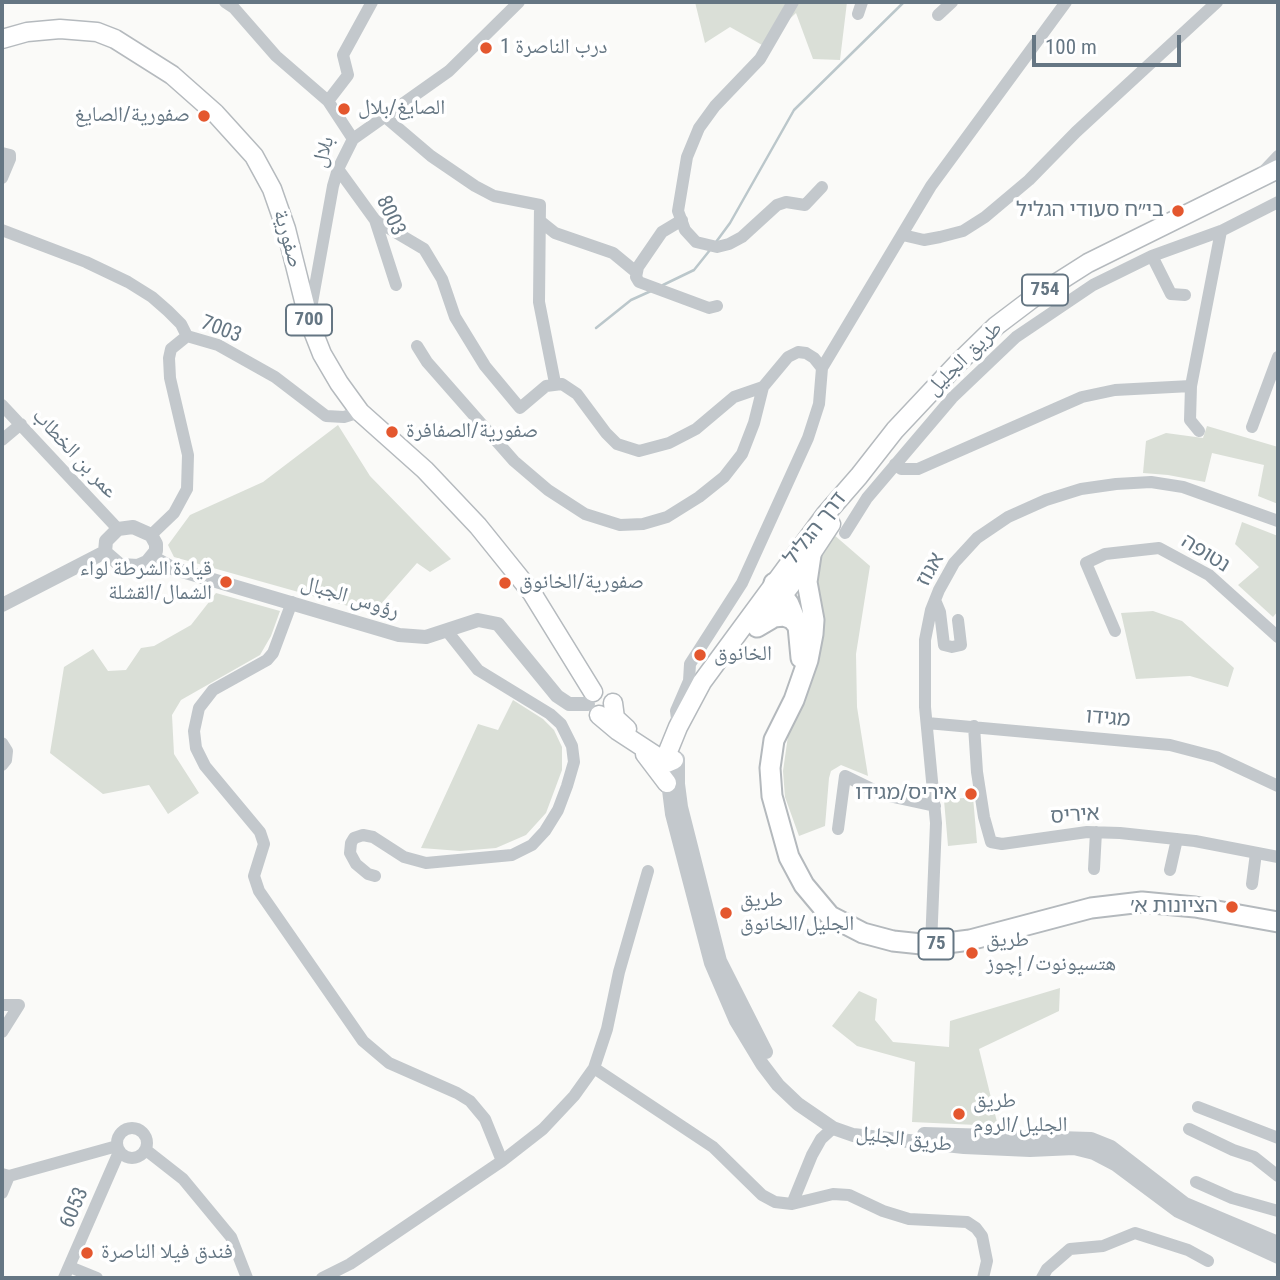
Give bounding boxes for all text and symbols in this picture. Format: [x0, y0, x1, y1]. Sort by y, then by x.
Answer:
scale bar [1035, 21, 1184, 65]
place label: درب الناصرة 1 [500, 35, 607, 61]
text: 100 m [1045, 35, 1097, 59]
marker: درب الناصرة 1 [478, 40, 494, 56]
place label: الصايغ/بلال [358, 96, 445, 122]
marker: الصايغ/بلال [336, 101, 352, 117]
place label: صفورية/الصايغ [75, 103, 190, 129]
marker: صفورية/الصايغ [196, 108, 212, 124]
street label: بلال [307, 133, 341, 171]
street label: 8003 [370, 192, 410, 240]
place label: בי״ח סעודי הגליל [1016, 198, 1164, 224]
marker: בי״ח סעודי הגליל [1170, 203, 1186, 219]
street label: صفورية [267, 207, 307, 271]
road number: 754 [1022, 274, 1068, 306]
road number: 700 [286, 304, 332, 336]
street label: 7003 [197, 311, 245, 349]
street label: طريق الجليل [922, 316, 1008, 402]
street label: عمر بن الخطاب [26, 404, 122, 504]
place label: صفورية/الصفافرة [406, 419, 538, 445]
marker: صفورية/الصفافرة [384, 424, 400, 440]
street label: דרך הגליל [779, 487, 853, 571]
street label: נטופה [1176, 529, 1234, 579]
street label: אגוז [912, 549, 950, 591]
place label: قيادة الشرطة لواء الشمال/القشلة [80, 557, 212, 607]
place label: صفورية/الخانوق [519, 570, 644, 596]
street label: رؤوس الجبال [298, 571, 402, 625]
marker: قيادة الشرطة لواء الشمال/القشلة [218, 574, 234, 590]
marker: صفورية/الخانوق [497, 575, 513, 591]
place label: الخانوق [714, 642, 772, 668]
marker: الخانوق [692, 647, 708, 663]
street label: מגידו [1085, 704, 1131, 734]
place label: איריס/מגידו [855, 781, 957, 807]
marker: איריס/מגידו [963, 786, 979, 802]
street label: איריס [1050, 802, 1100, 830]
place label: طريق الجليل/الخانوق [740, 888, 854, 938]
place label: הציונות א׳ [1130, 894, 1218, 920]
marker: הציונות א׳ [1224, 899, 1240, 915]
marker: طريق الجليل/الخانوق [718, 905, 734, 921]
road number: 75 [918, 928, 954, 960]
place label: طريق هتسيونوت/ إچوز [986, 928, 1116, 978]
marker: طريق هتسيونوت/ إچوز [964, 945, 980, 961]
place label: طريق الجليل/الروم [973, 1089, 1067, 1139]
marker: طريق الجليل/الروم [951, 1106, 967, 1122]
street label: طريق الجليل [855, 1122, 953, 1158]
street label: 6053 [55, 1184, 95, 1232]
place label: فندق فيلا الناصرة [101, 1240, 233, 1266]
marker: فندق فيلا الناصرة [79, 1245, 95, 1261]

